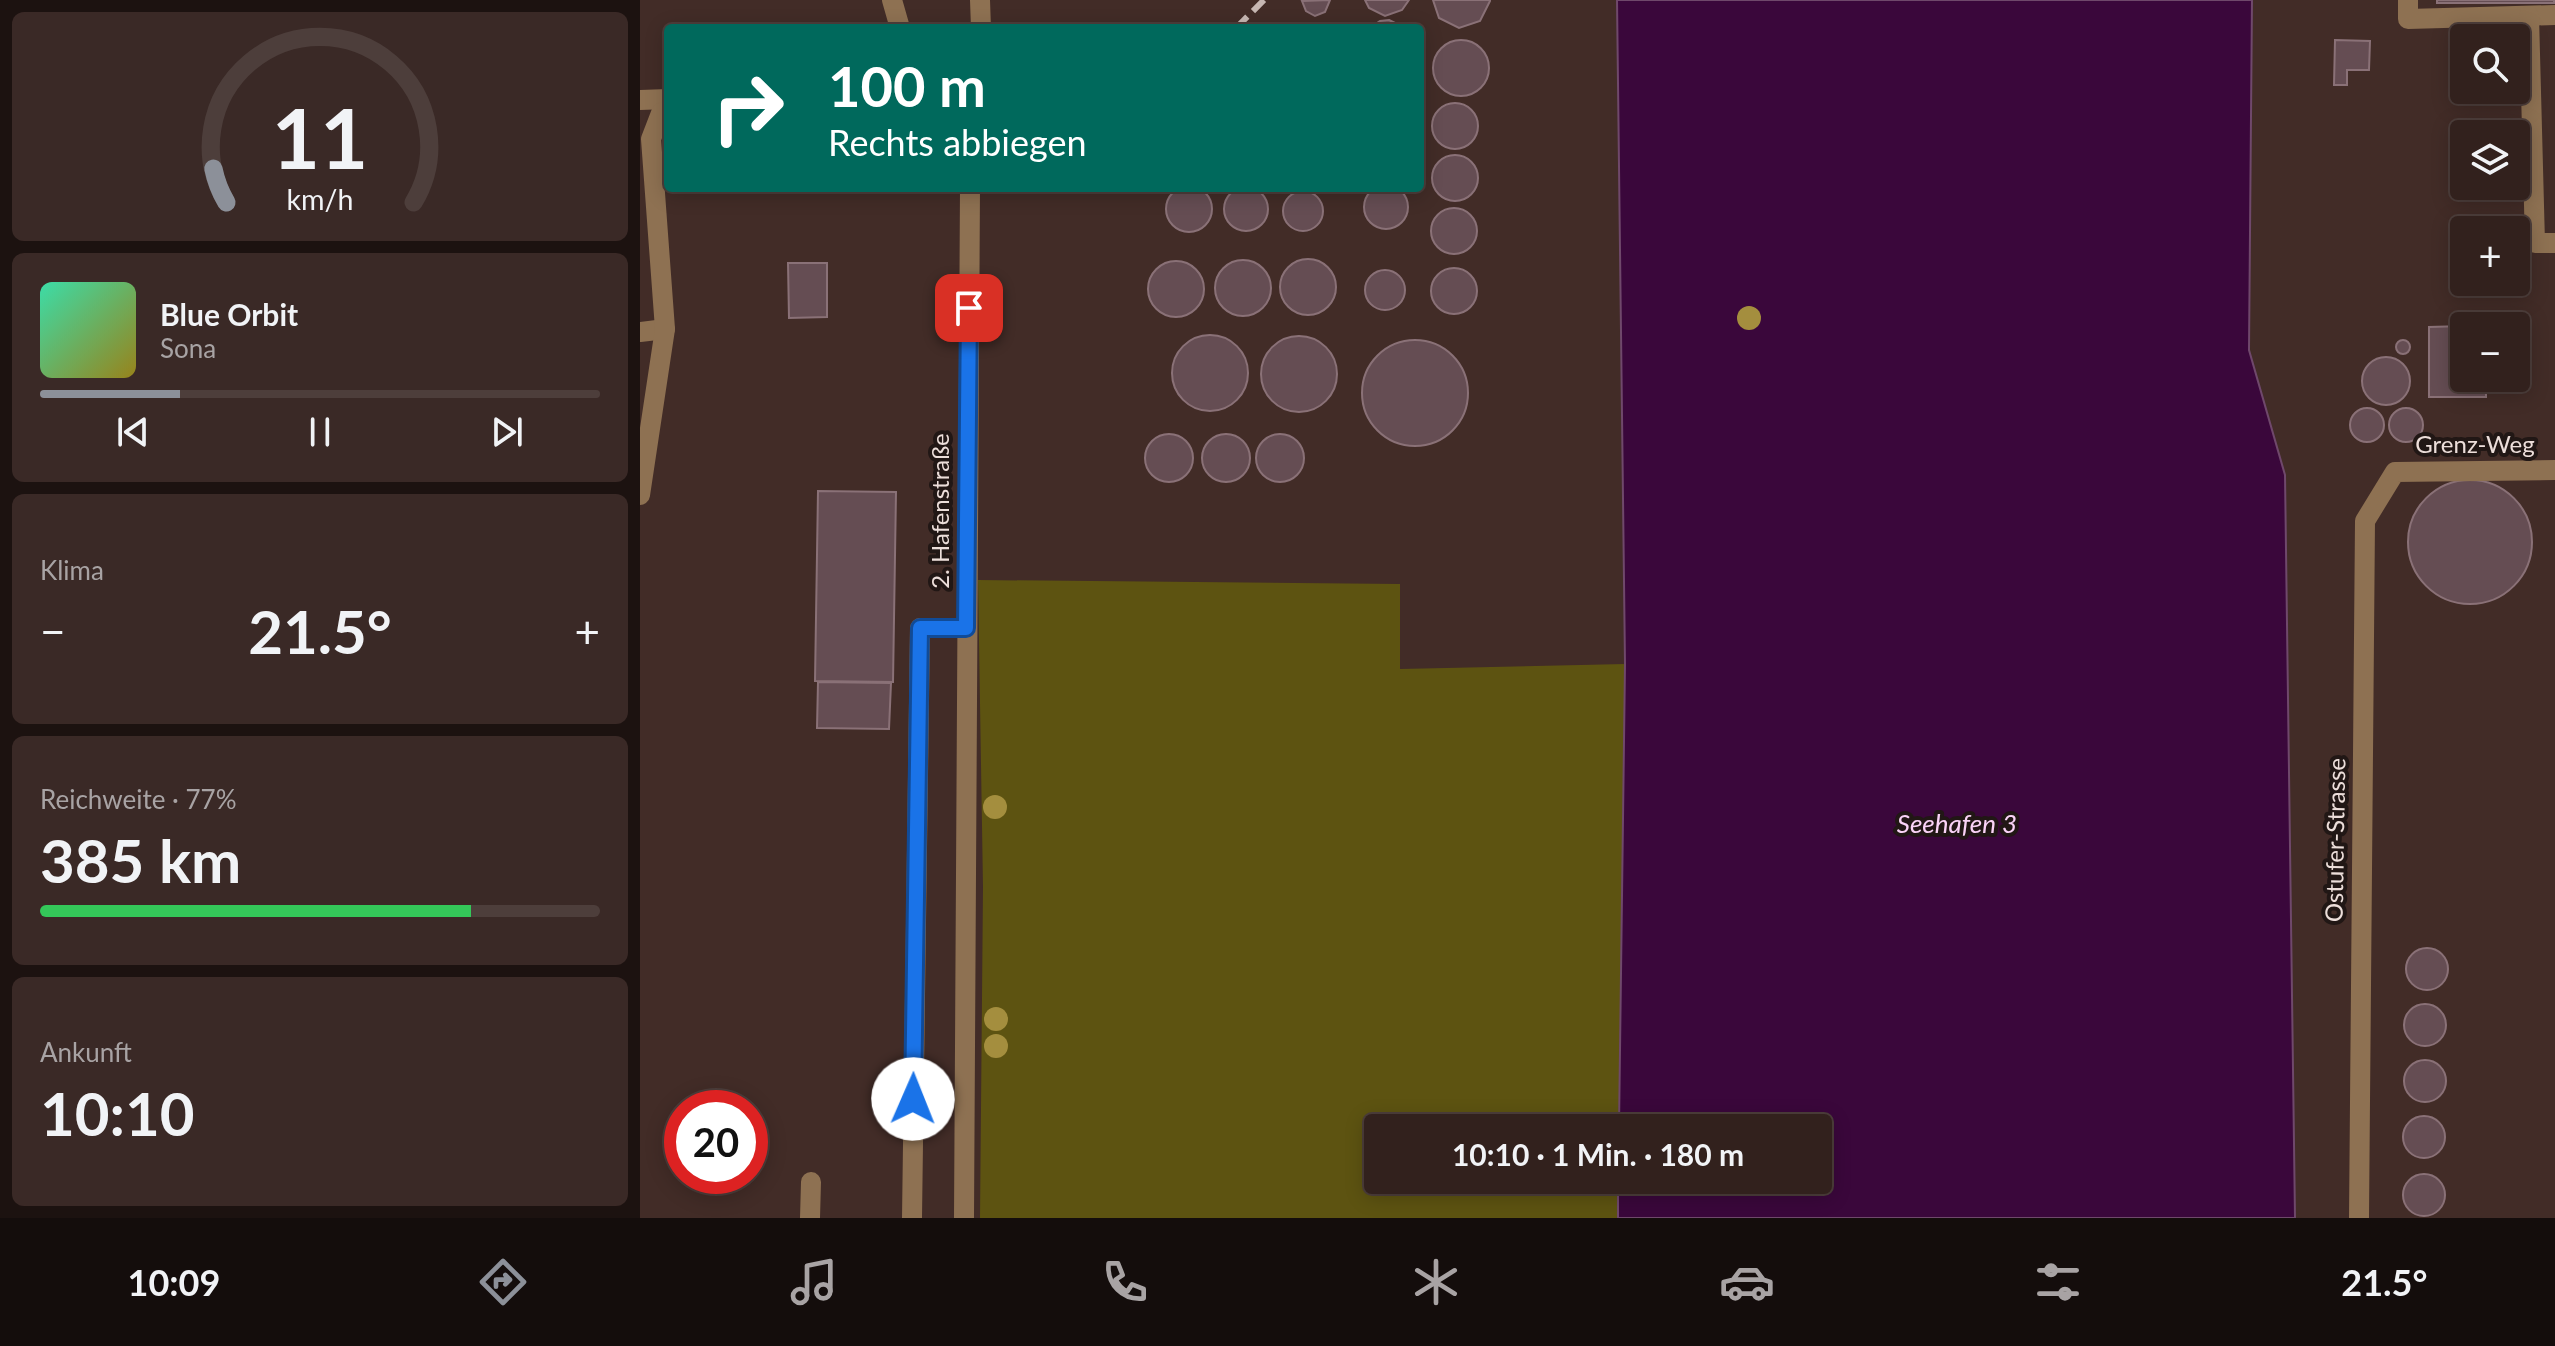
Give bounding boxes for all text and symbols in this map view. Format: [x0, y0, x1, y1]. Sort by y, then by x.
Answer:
map controls [2450, 24, 2530, 392]
button: search [2450, 24, 2530, 104]
text: 100 m [828, 52, 986, 119]
icon: right [696, 56, 800, 160]
text: 11 [272, 86, 368, 186]
text: Rechts abbiegen [828, 120, 1087, 164]
button: layers [2450, 120, 2530, 200]
text: km/h [287, 182, 353, 216]
button: + [2450, 216, 2530, 296]
pin [935, 274, 1003, 342]
icon: arrive [947, 286, 991, 330]
text: Blue Orbit [160, 296, 298, 332]
button: − [2450, 312, 2530, 392]
text: Sona [160, 332, 216, 364]
icon: previous [111, 410, 155, 454]
icon: pause [298, 410, 342, 454]
icon: next [485, 410, 529, 454]
street label: Grenz-Weg [2415, 429, 2535, 458]
street label: 2. Hafenstraße [925, 433, 954, 589]
text: Klima [40, 554, 104, 586]
text: 21.5° [248, 595, 392, 667]
text: − [40, 605, 66, 657]
text: + [574, 605, 600, 657]
street label: Ostufer-Strasse [2319, 758, 2350, 922]
text: Reichweite · 77% [40, 783, 237, 815]
water label: Seehafen 3 [1897, 807, 2017, 839]
text: 385 km [40, 824, 241, 896]
text: Ankunft [40, 1036, 132, 1068]
position arrow [871, 1057, 955, 1141]
text: 10:10 [40, 1077, 195, 1149]
speed limit sign: 20 [664, 1090, 768, 1194]
text: 10:10 · 1 Min. · 180 m [1452, 1136, 1744, 1172]
icon: directions [475, 1254, 531, 1310]
icon: music [786, 1254, 842, 1310]
icon: phone [1097, 1254, 1153, 1310]
icon: climate [1408, 1254, 1464, 1310]
icon: car [1719, 1254, 1775, 1310]
icon: filters [2030, 1254, 2086, 1310]
text: 10:09 [128, 1260, 220, 1304]
text: 21.5° [2341, 1260, 2427, 1304]

